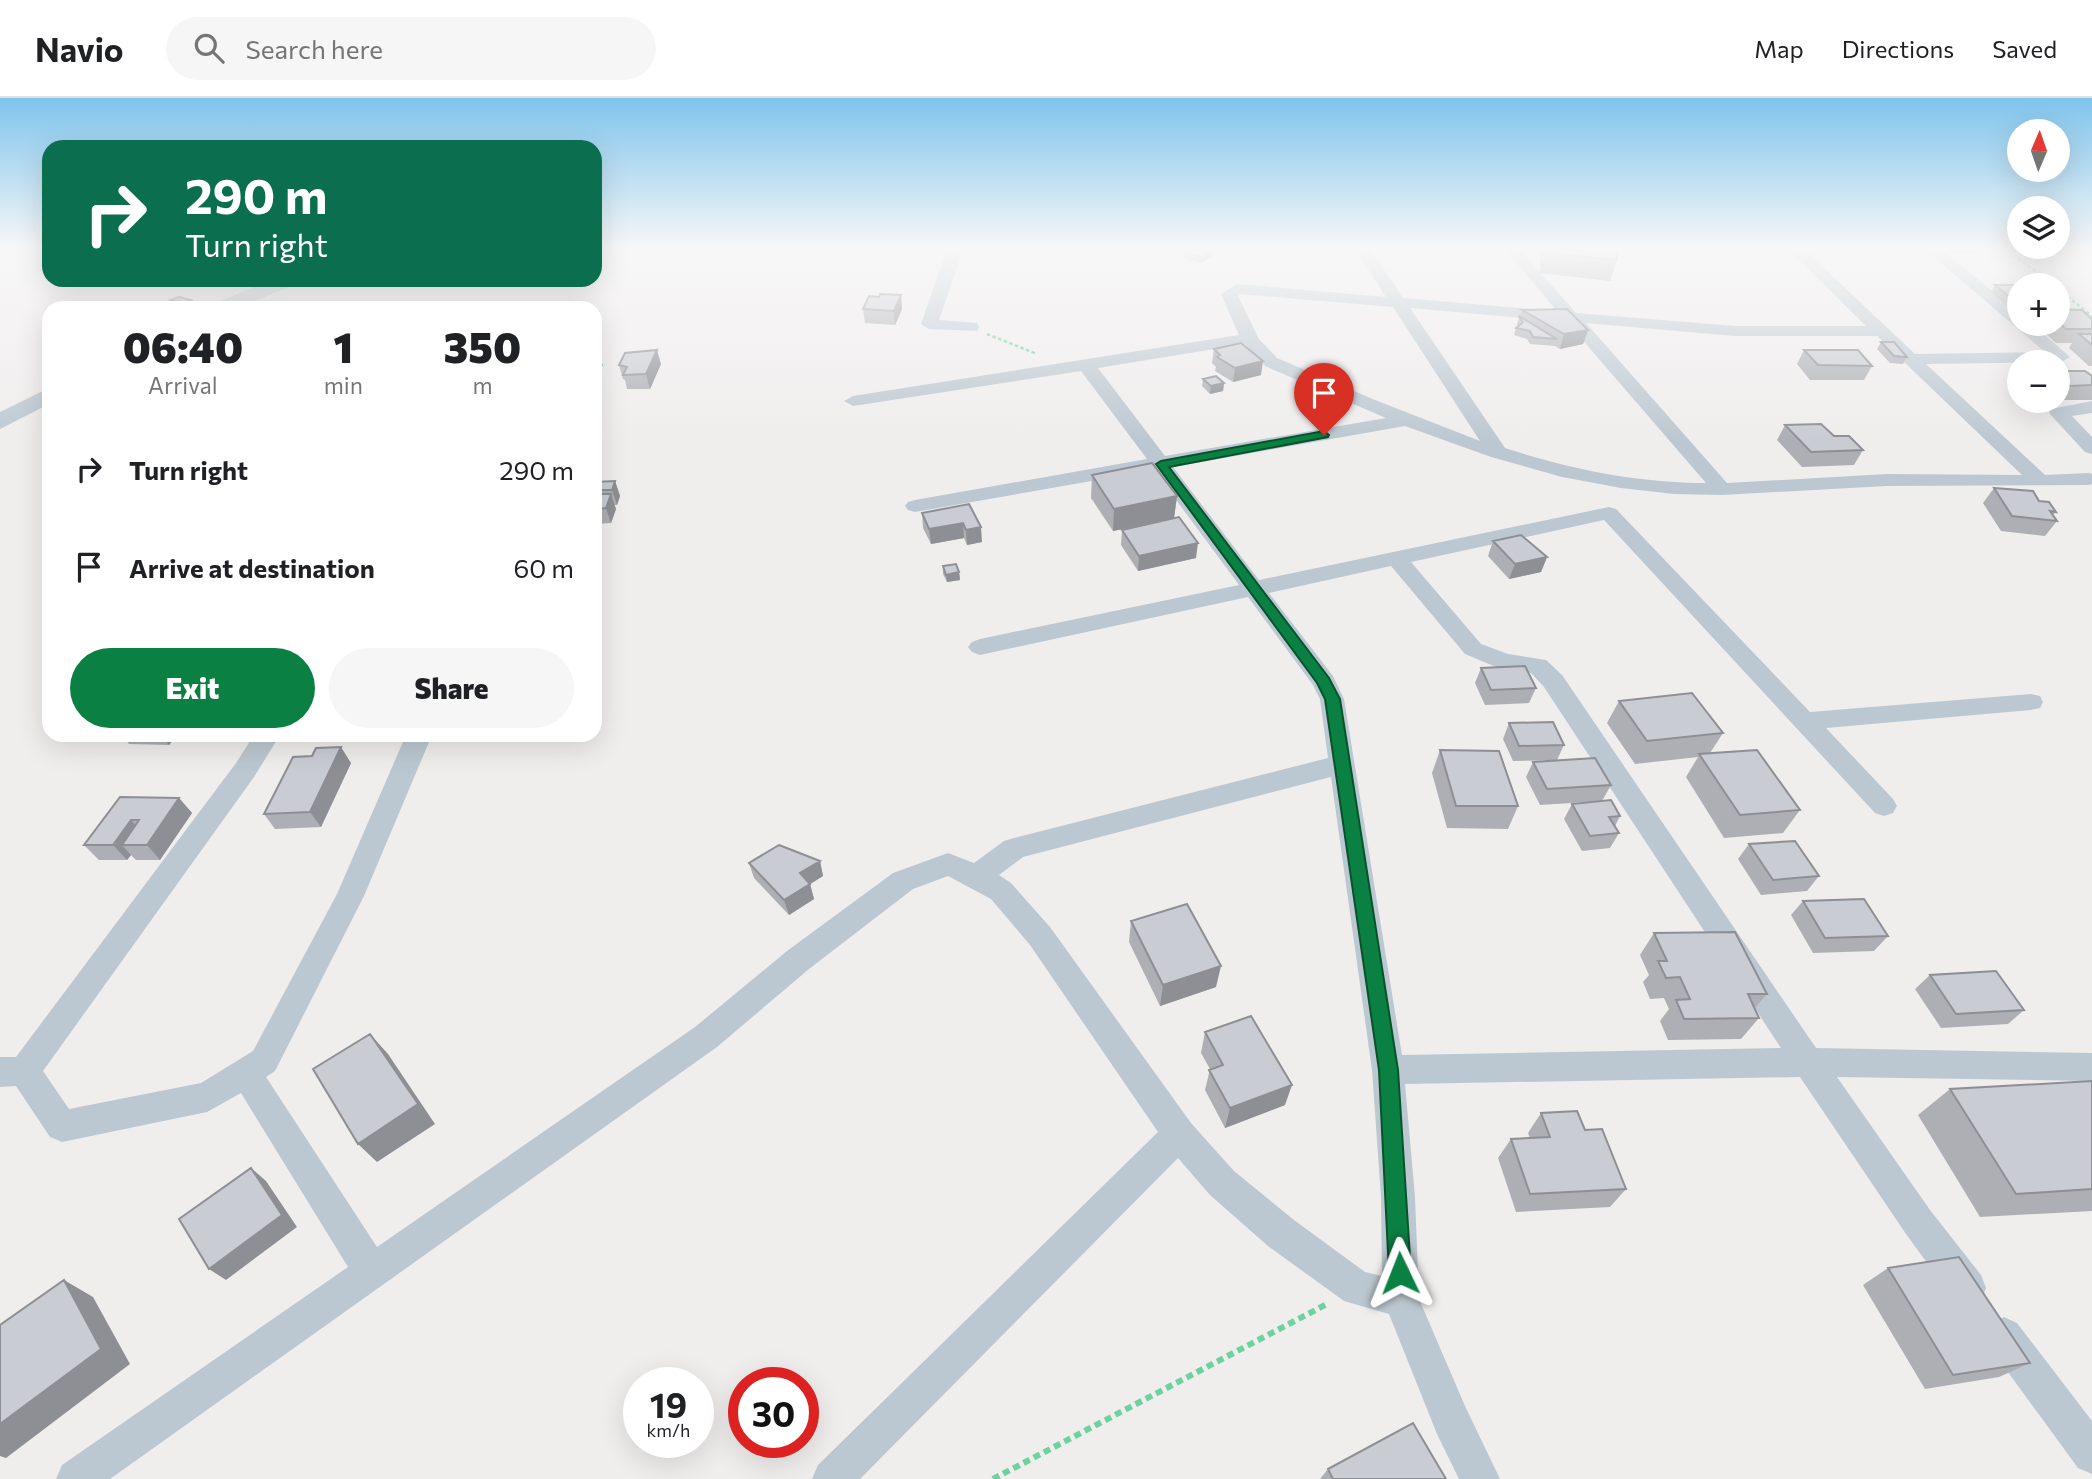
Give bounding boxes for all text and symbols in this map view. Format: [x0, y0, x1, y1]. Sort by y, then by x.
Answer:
search box [166, 17, 656, 80]
text: Navio [35, 28, 124, 69]
icon: search [190, 29, 228, 67]
text: Search here [246, 33, 383, 64]
text: Map [1754, 34, 1804, 63]
text: Directions [1842, 34, 1954, 63]
text: Saved [1992, 34, 2057, 63]
north arrow [2007, 119, 2070, 182]
map controls [2007, 119, 2070, 413]
text: 290 m [185, 164, 327, 224]
icon: right [70, 168, 161, 259]
button: layers [2007, 196, 2070, 259]
text: Turn right [185, 224, 328, 264]
button: + [2007, 273, 2070, 336]
text: 06:40 [123, 320, 243, 372]
text: 1 [334, 320, 353, 372]
text: 350 [444, 320, 521, 372]
button: − [2007, 350, 2070, 413]
pin [1294, 363, 1354, 435]
text: Arrival [148, 371, 218, 399]
text: min [324, 371, 363, 399]
text: m [472, 371, 492, 399]
icon: arrive [1305, 374, 1343, 412]
icon: right [70, 450, 108, 488]
text: Turn right [129, 454, 248, 485]
text: 290 m [499, 454, 574, 485]
icon: arrive [70, 548, 108, 586]
text: Arrive at destination [129, 552, 375, 583]
text: 60 m [514, 552, 574, 583]
button: Exit [70, 648, 315, 728]
button: Share [329, 648, 574, 728]
position arrow [1363, 1236, 1437, 1310]
speed limit sign: 30 [728, 1367, 819, 1458]
text: 19 [650, 1382, 687, 1425]
text: km/h [647, 1419, 690, 1441]

